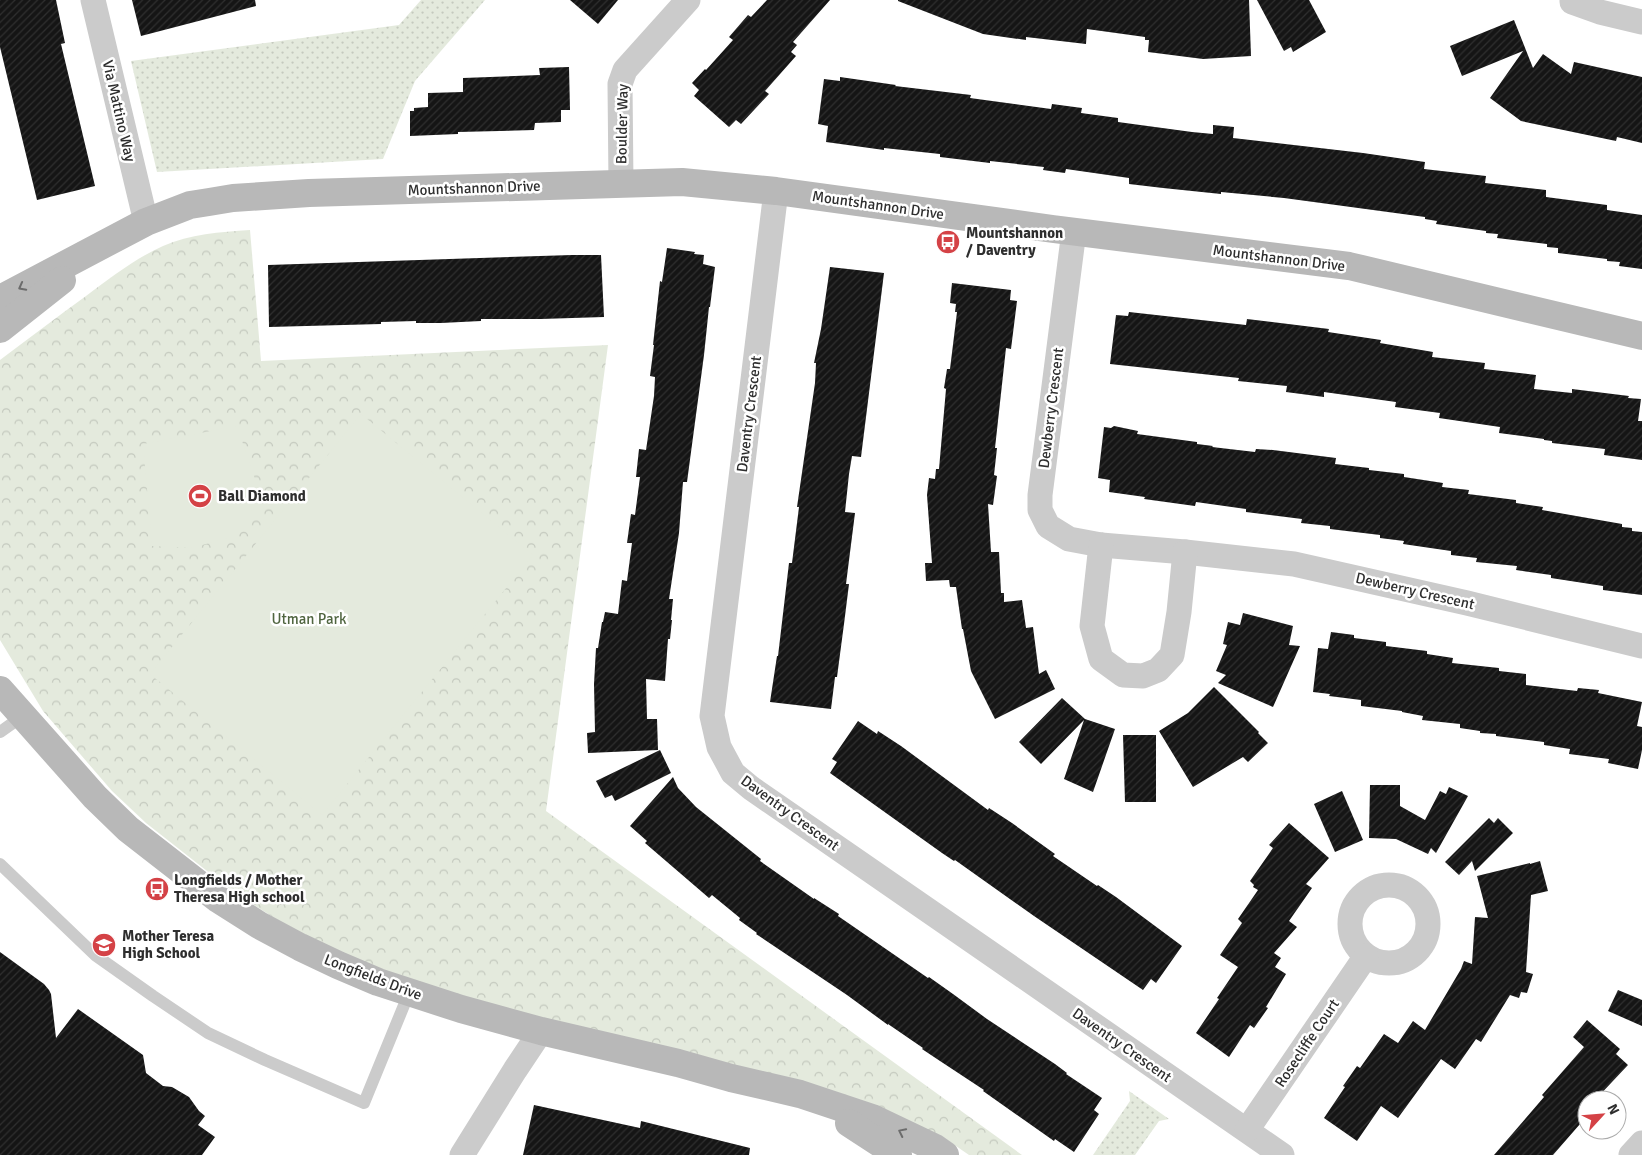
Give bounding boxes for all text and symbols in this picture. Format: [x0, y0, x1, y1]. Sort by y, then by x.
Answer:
street label: Via Mattino Way [99, 58, 139, 164]
street label: Boulder Way [612, 84, 632, 164]
street label: Mountshannon Drive [407, 177, 541, 199]
street label: Mountshannon Drive [811, 187, 945, 223]
place label: Mountshannon / Daventry [966, 224, 1063, 259]
bus stop icon: Mountshannon / Daventry [935, 229, 961, 255]
street label: Mountshannon Drive [1212, 241, 1346, 275]
one-way arrow [18, 281, 27, 291]
street label: Dewberry Crescent [1035, 347, 1067, 469]
street label: Daventry Crescent [733, 355, 765, 473]
sports icon: Ball Diamond [187, 483, 213, 509]
place label: Ball Diamond [218, 487, 306, 505]
street label: Dewberry Crescent [1354, 569, 1476, 613]
park label: Utman Park [271, 610, 347, 628]
street label: Daventry Crescent [737, 771, 843, 855]
place label: Longfields / Mother Theresa High school [174, 871, 305, 906]
bus stop icon: Longfields / Mother Theresa High school [144, 876, 170, 902]
place label: Mother Teresa High School [122, 927, 214, 962]
school or university icon: Mother Teresa High School [91, 932, 117, 958]
street label: Longfields Drive [322, 950, 424, 1004]
street label: Rosecliffe Court [1271, 996, 1343, 1090]
street label: Daventry Crescent [1069, 1004, 1175, 1086]
north arrow [1577, 1090, 1627, 1140]
text: N [1603, 1101, 1623, 1118]
one-way arrow [898, 1128, 907, 1139]

